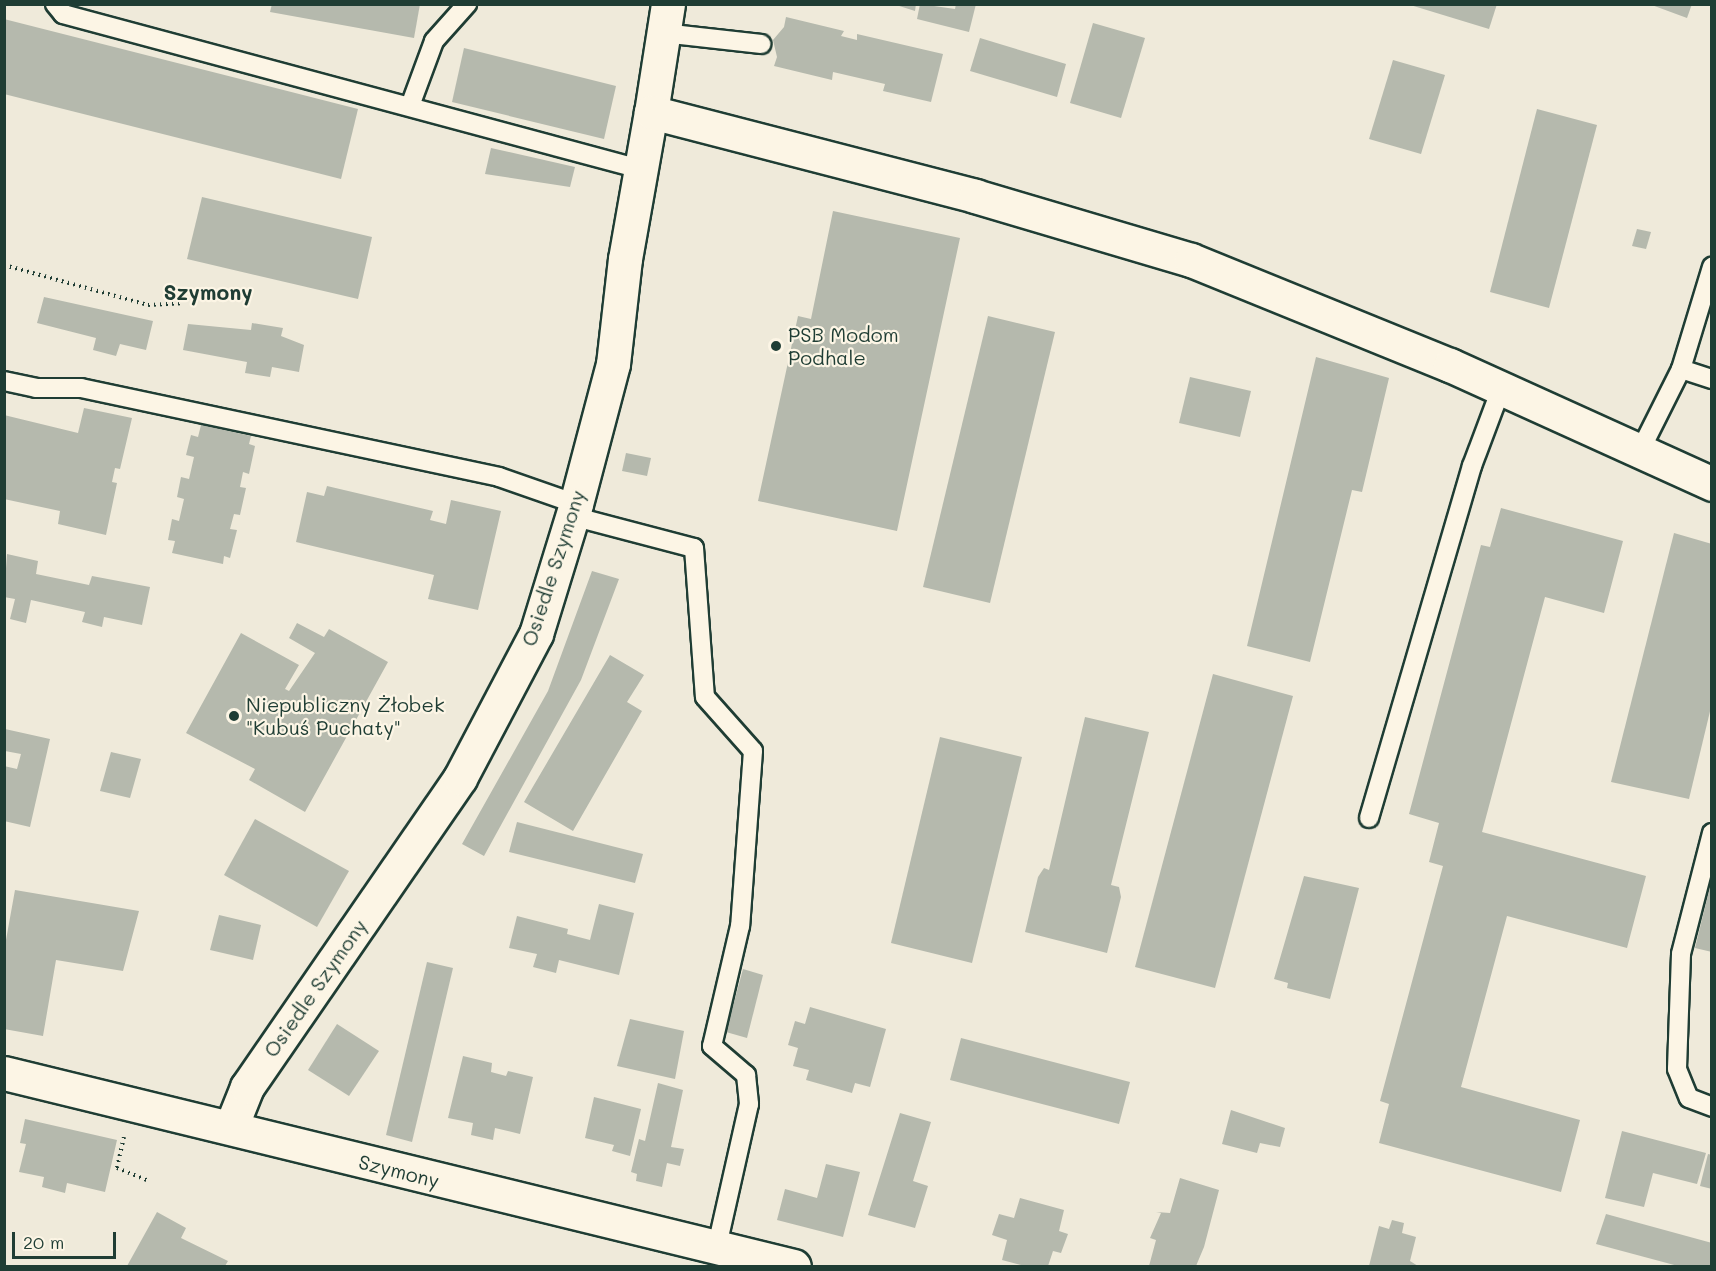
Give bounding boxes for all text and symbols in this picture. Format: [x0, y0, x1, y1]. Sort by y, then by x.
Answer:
district label: Szymony [163, 279, 253, 305]
place label: PSB Modom Podhale [788, 322, 899, 369]
marker: PSB Modom Podhale [769, 339, 783, 353]
street label: Osiedle Szymony [516, 487, 590, 649]
place label: Niepubliczny Żłobek "Kubuś Puchaty" [246, 692, 444, 739]
marker: Niepubliczny Żłobek "Kubuś Puchaty" [227, 709, 241, 723]
street label: Osiedle Szymony [259, 914, 371, 1062]
street label: Szymony [356, 1149, 442, 1193]
scale bar [15, 1220, 118, 1258]
text: 20 m [23, 1230, 64, 1254]

